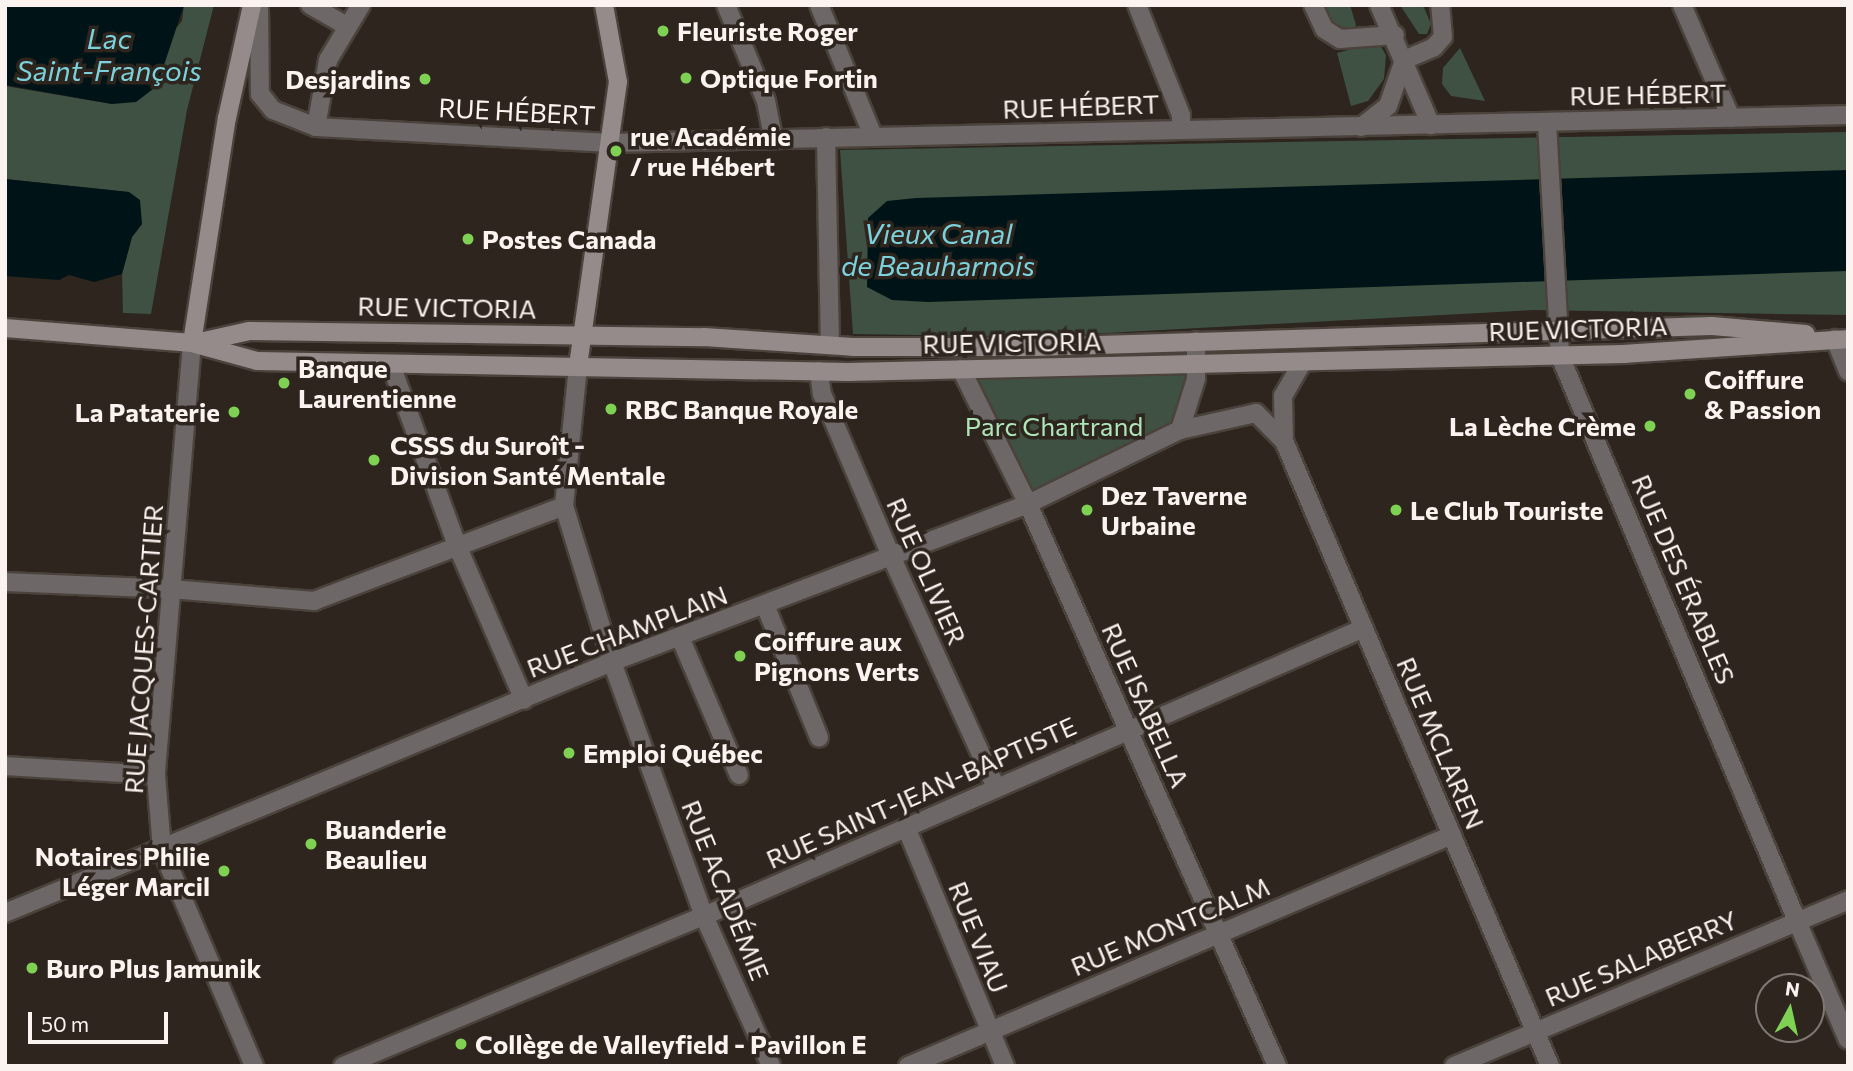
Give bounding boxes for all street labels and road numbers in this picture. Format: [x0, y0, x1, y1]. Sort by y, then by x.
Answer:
street label: RUE HÉBERT [1569, 77, 1727, 111]
street label: RUE HÉBERT [1002, 88, 1160, 124]
street label: RUE HÉBERT [438, 91, 596, 131]
street label: RUE VICTORIA [357, 290, 537, 324]
street label: RUE VICTORIA [1488, 309, 1668, 347]
street label: RUE VICTORIA [922, 325, 1102, 359]
street label: RUE DES ÉRABLES [1626, 470, 1742, 688]
street label: RUE OLIVIER [881, 493, 973, 649]
street label: RUE JACQUES-CARTIER [117, 503, 169, 795]
street label: RUE CHAMPLAIN [522, 578, 732, 684]
street label: RUE ISABELLA [1096, 618, 1196, 792]
street label: RUE MCLAREN [1391, 652, 1491, 834]
street label: RUE SAINT-JEAN-BAPTISTE [761, 709, 1081, 875]
street label: RUE ACADÉMIE [676, 795, 776, 985]
street label: RUE MONTCALM [1066, 870, 1274, 982]
street label: RUE VIAU [943, 877, 1015, 997]
street label: RUE SALABERRY [1540, 903, 1742, 1013]

